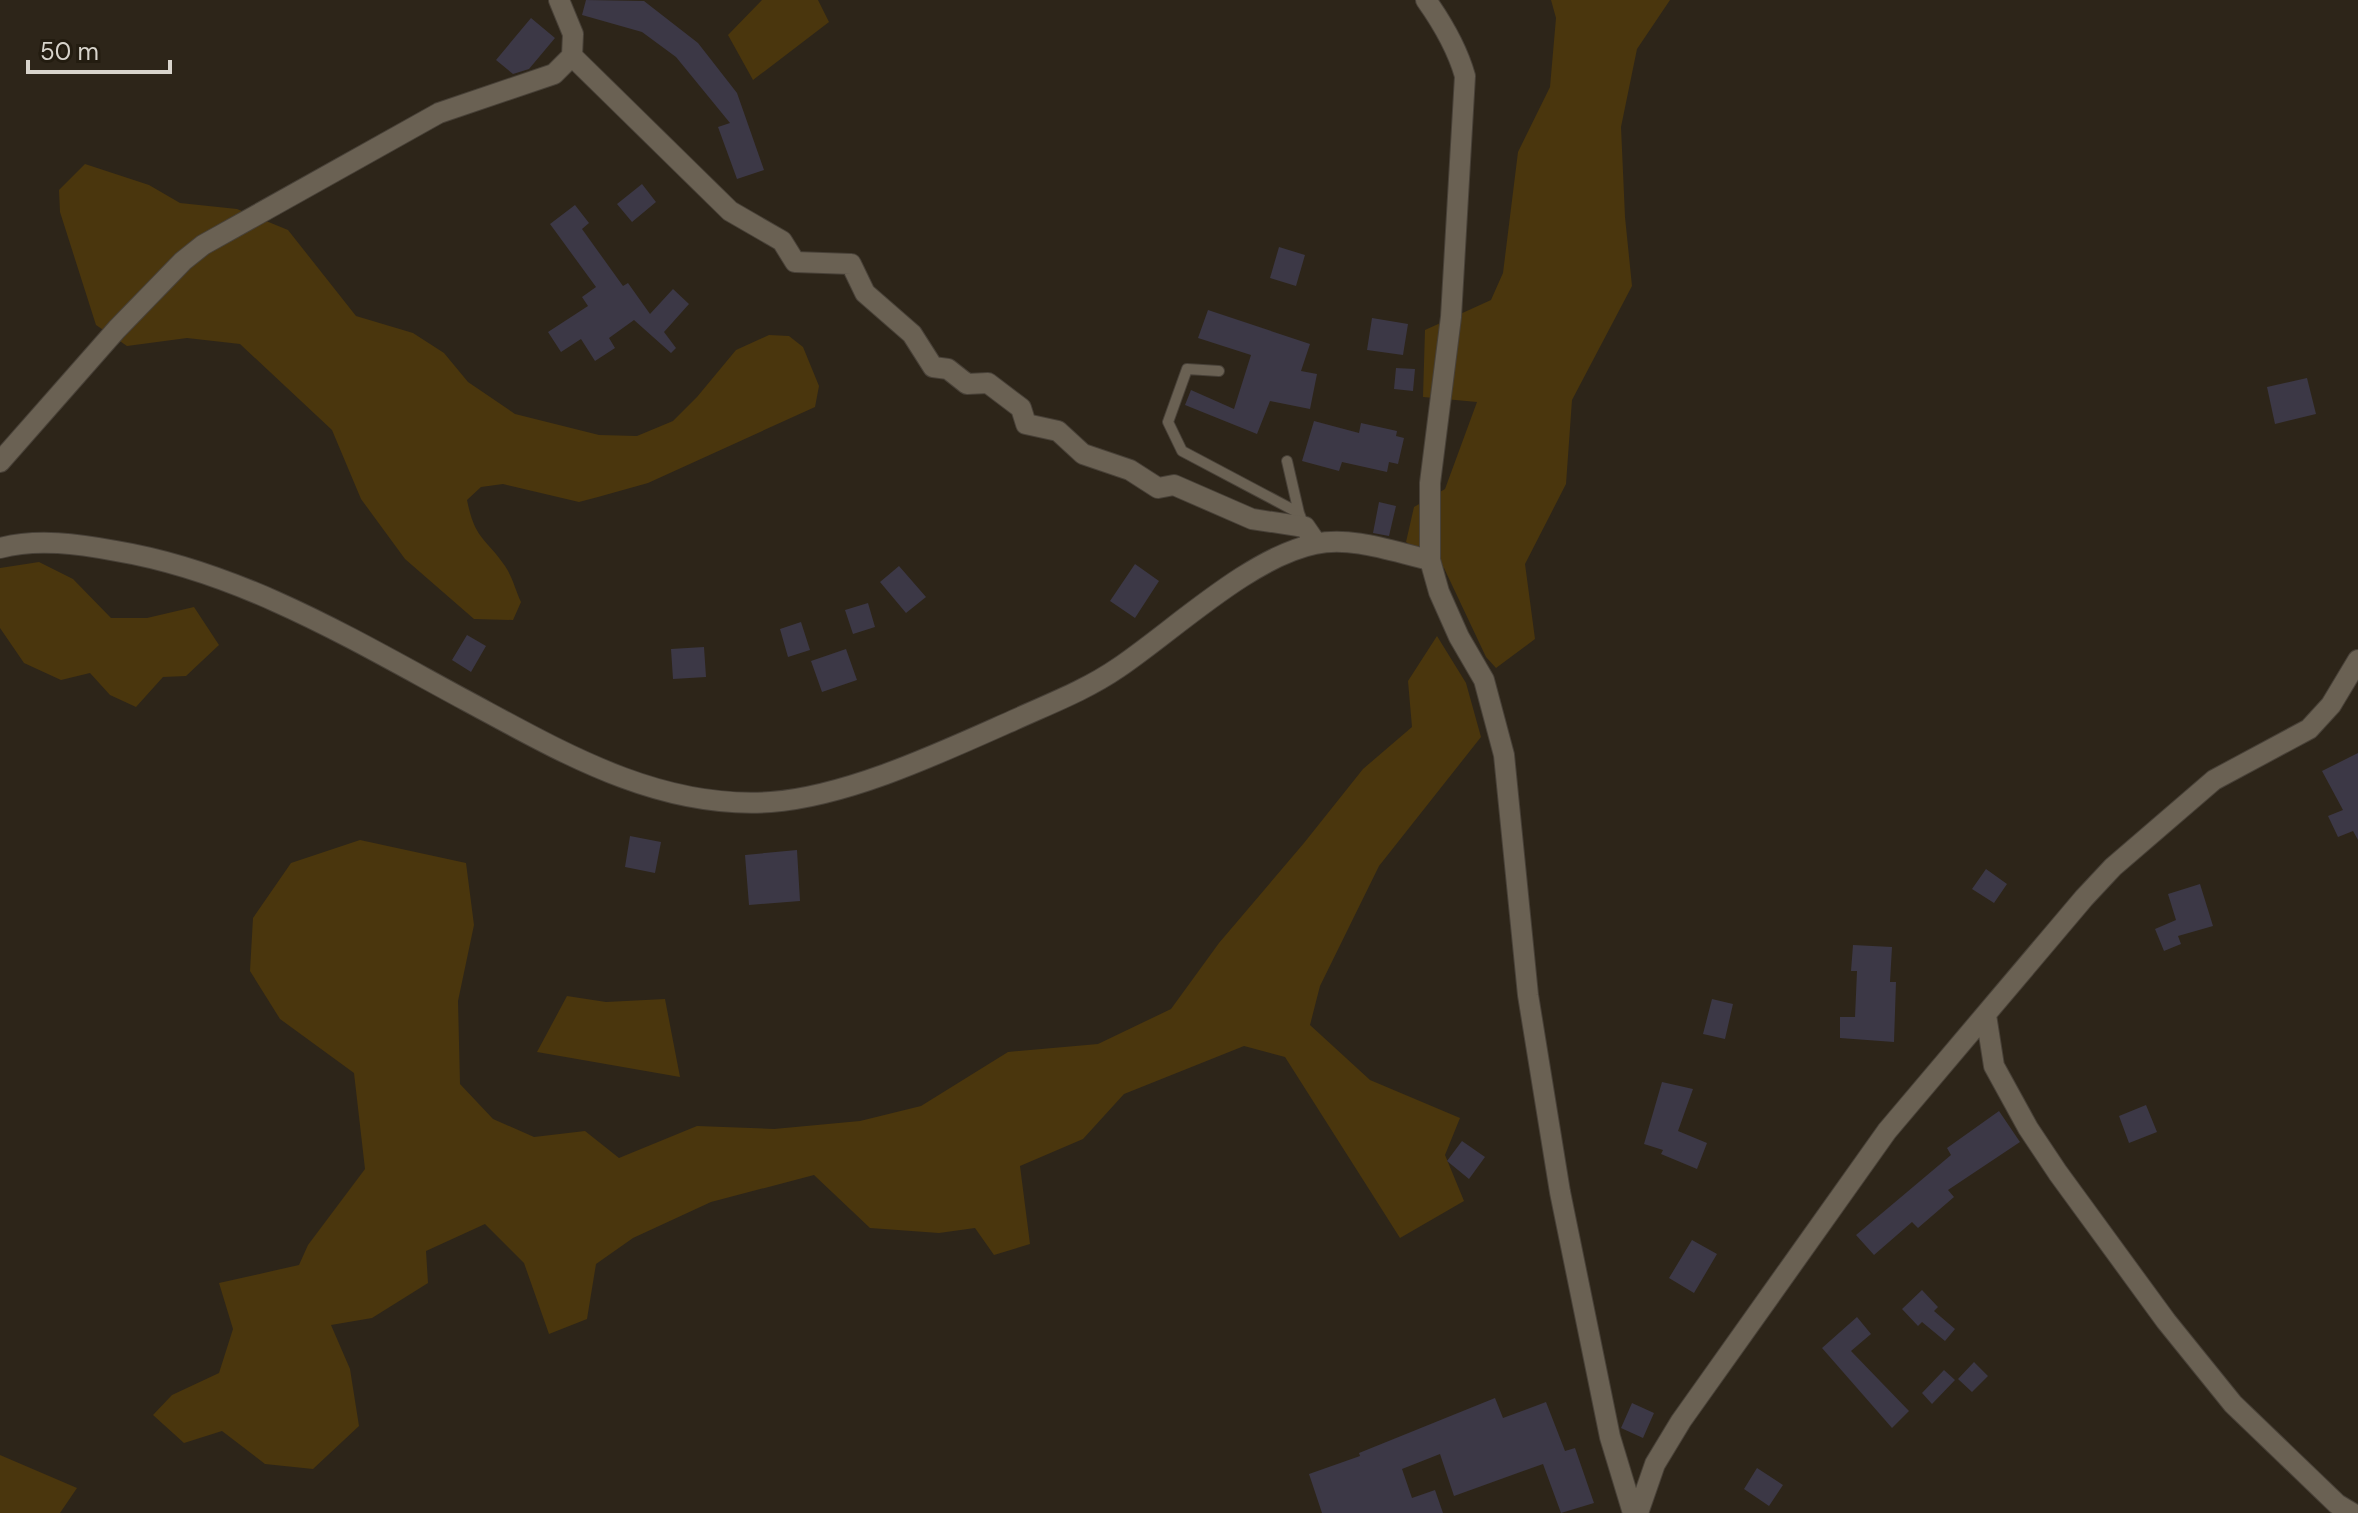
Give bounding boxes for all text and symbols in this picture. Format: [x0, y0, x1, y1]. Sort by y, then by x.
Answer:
scale bar [28, 24, 170, 74]
text: 50 m [40, 36, 99, 67]

